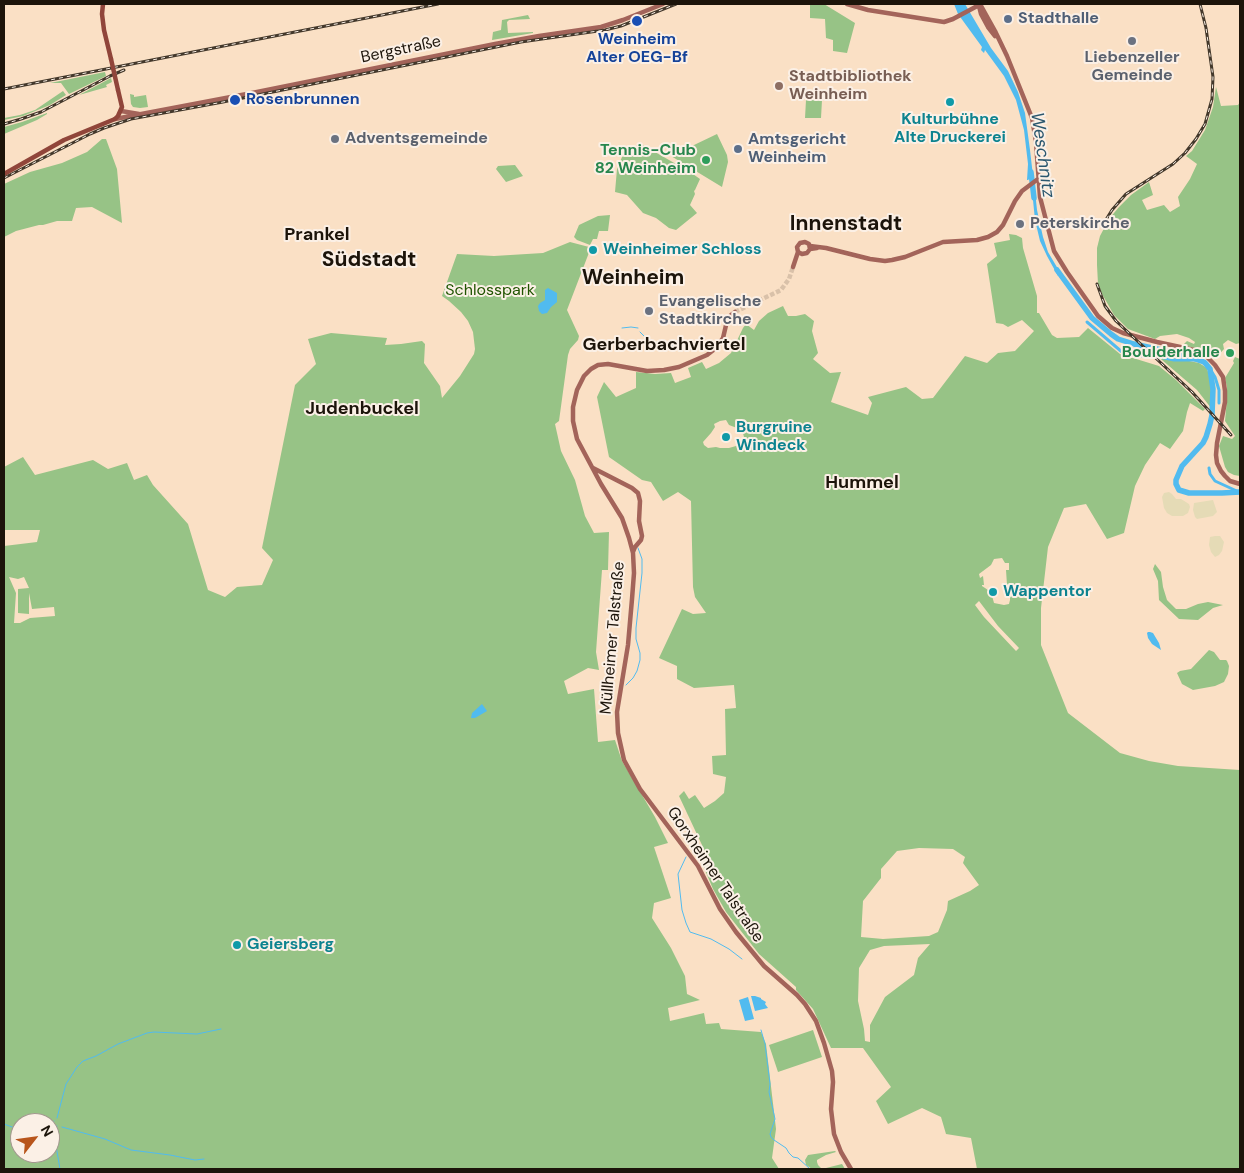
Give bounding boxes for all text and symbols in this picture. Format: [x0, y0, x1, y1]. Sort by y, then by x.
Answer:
place label: Stadthalle [1018, 9, 1099, 29]
marker: Stadthalle [1002, 13, 1014, 25]
marker: Weinheim Alter OEG-Bf [630, 14, 644, 28]
place label: Weinheim Alter OEG-Bf [586, 30, 688, 68]
street label: Bergstraße [359, 32, 443, 68]
marker: Liebenzeller Gemeinde [1126, 35, 1138, 47]
place label: Liebenzeller Gemeinde [1084, 48, 1180, 86]
place label: Stadtbibliothek Weinheim [789, 67, 912, 105]
marker: Stadtbibliothek Weinheim [773, 80, 785, 92]
place label: Rosenbrunnen [246, 90, 360, 110]
marker: Rosenbrunnen [228, 93, 242, 107]
marker: Kulturbühne Alte Druckerei [944, 96, 956, 108]
place label: Kulturbühne Alte Druckerei [894, 110, 1006, 148]
water label: Weschnitz [1025, 111, 1059, 199]
place label: Adventsgemeinde [345, 129, 488, 149]
place label: Amtsgericht Weinheim [748, 130, 846, 168]
marker: Adventsgemeinde [329, 133, 341, 145]
place label: Tennis-Club 82 Weinheim [595, 141, 696, 179]
marker: Amtsgericht Weinheim [732, 143, 744, 155]
marker: Tennis-Club 82 Weinheim [700, 154, 712, 166]
district label: Innenstadt [790, 211, 902, 237]
place label: Peterskirche [1030, 214, 1130, 234]
marker: Peterskirche [1014, 218, 1026, 230]
district label: Prankel [284, 224, 350, 246]
place label: Weinheimer Schloss [603, 240, 762, 260]
marker: Weinheimer Schloss [587, 244, 599, 256]
district label: Südstadt [322, 247, 416, 273]
district label: Weinheim [582, 265, 684, 291]
park label: Schlosspark [445, 281, 535, 301]
place label: Evangelische Stadtkirche [659, 292, 761, 330]
marker: Evangelische Stadtkirche [643, 305, 655, 317]
district label: Gerberbachviertel [582, 334, 746, 356]
place label: Boulderhalle [1122, 343, 1220, 363]
marker: Boulderhalle [1224, 347, 1236, 359]
district label: Judenbuckel [305, 398, 419, 420]
place label: Burgruine Windeck [736, 418, 812, 456]
marker: Burgruine Windeck [720, 431, 732, 443]
district label: Hummel [825, 472, 899, 494]
street label: Müllheimer Talstraße [597, 561, 629, 715]
place label: Wappentor [1003, 582, 1091, 602]
marker: Wappentor [987, 586, 999, 598]
street label: Gorxheimer Talstraße [663, 804, 767, 946]
place label: Geiersberg [247, 935, 334, 955]
marker: Geiersberg [231, 939, 243, 951]
north arrow [10, 1113, 60, 1163]
text: N [37, 1122, 57, 1140]

